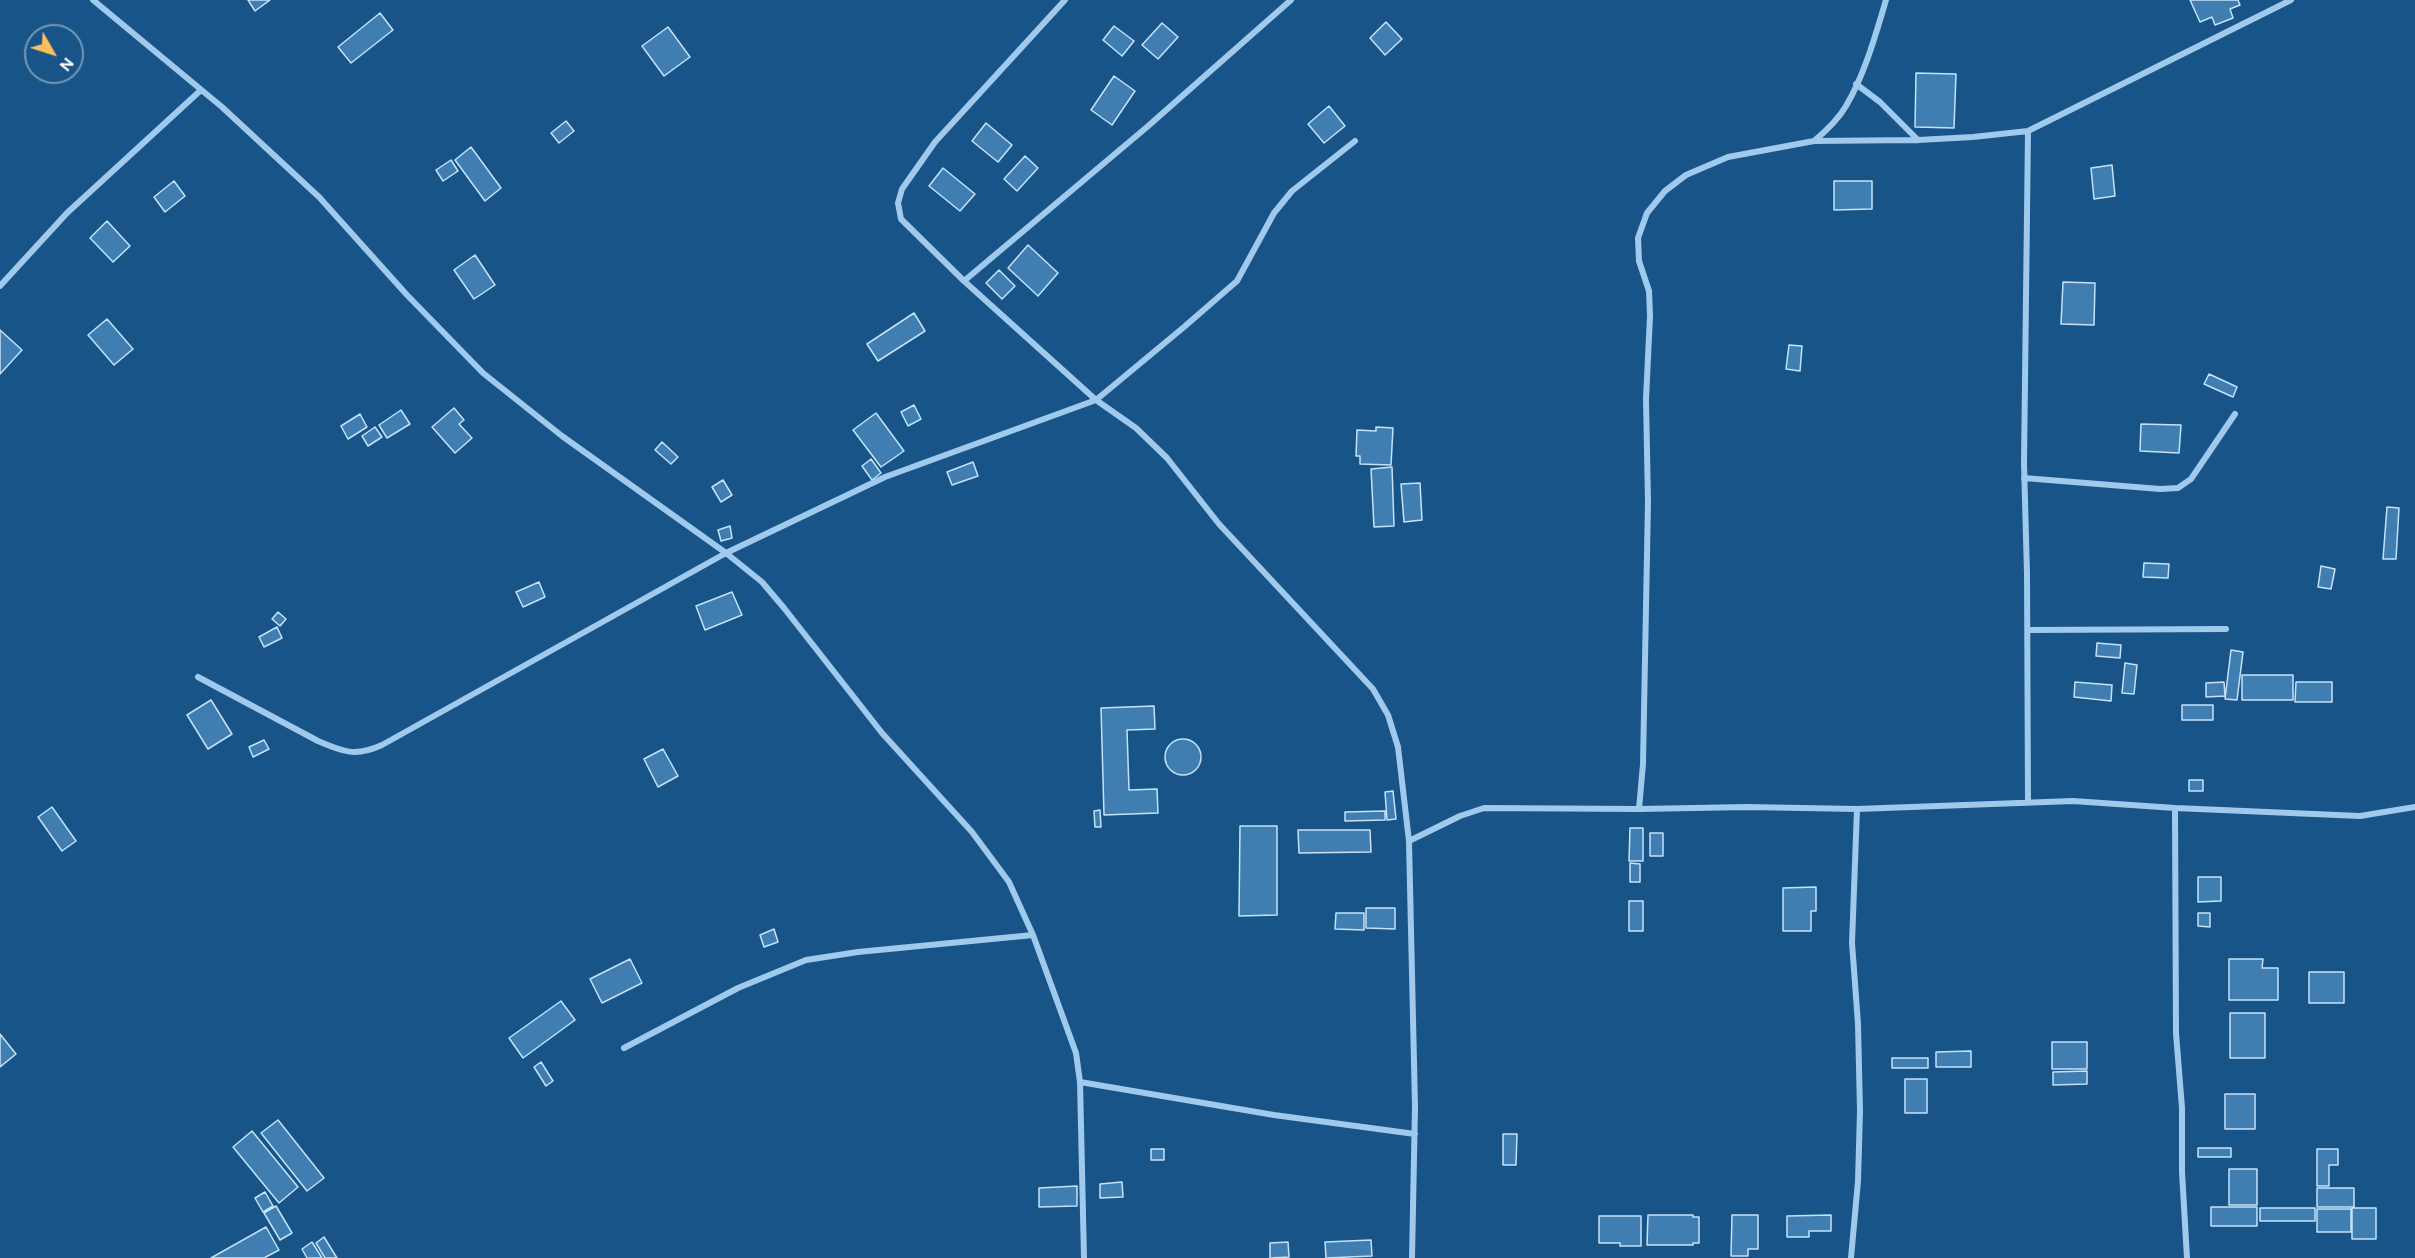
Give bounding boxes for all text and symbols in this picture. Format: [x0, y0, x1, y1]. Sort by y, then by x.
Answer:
north arrow [24, 24, 84, 84]
text: N [55, 53, 79, 76]

